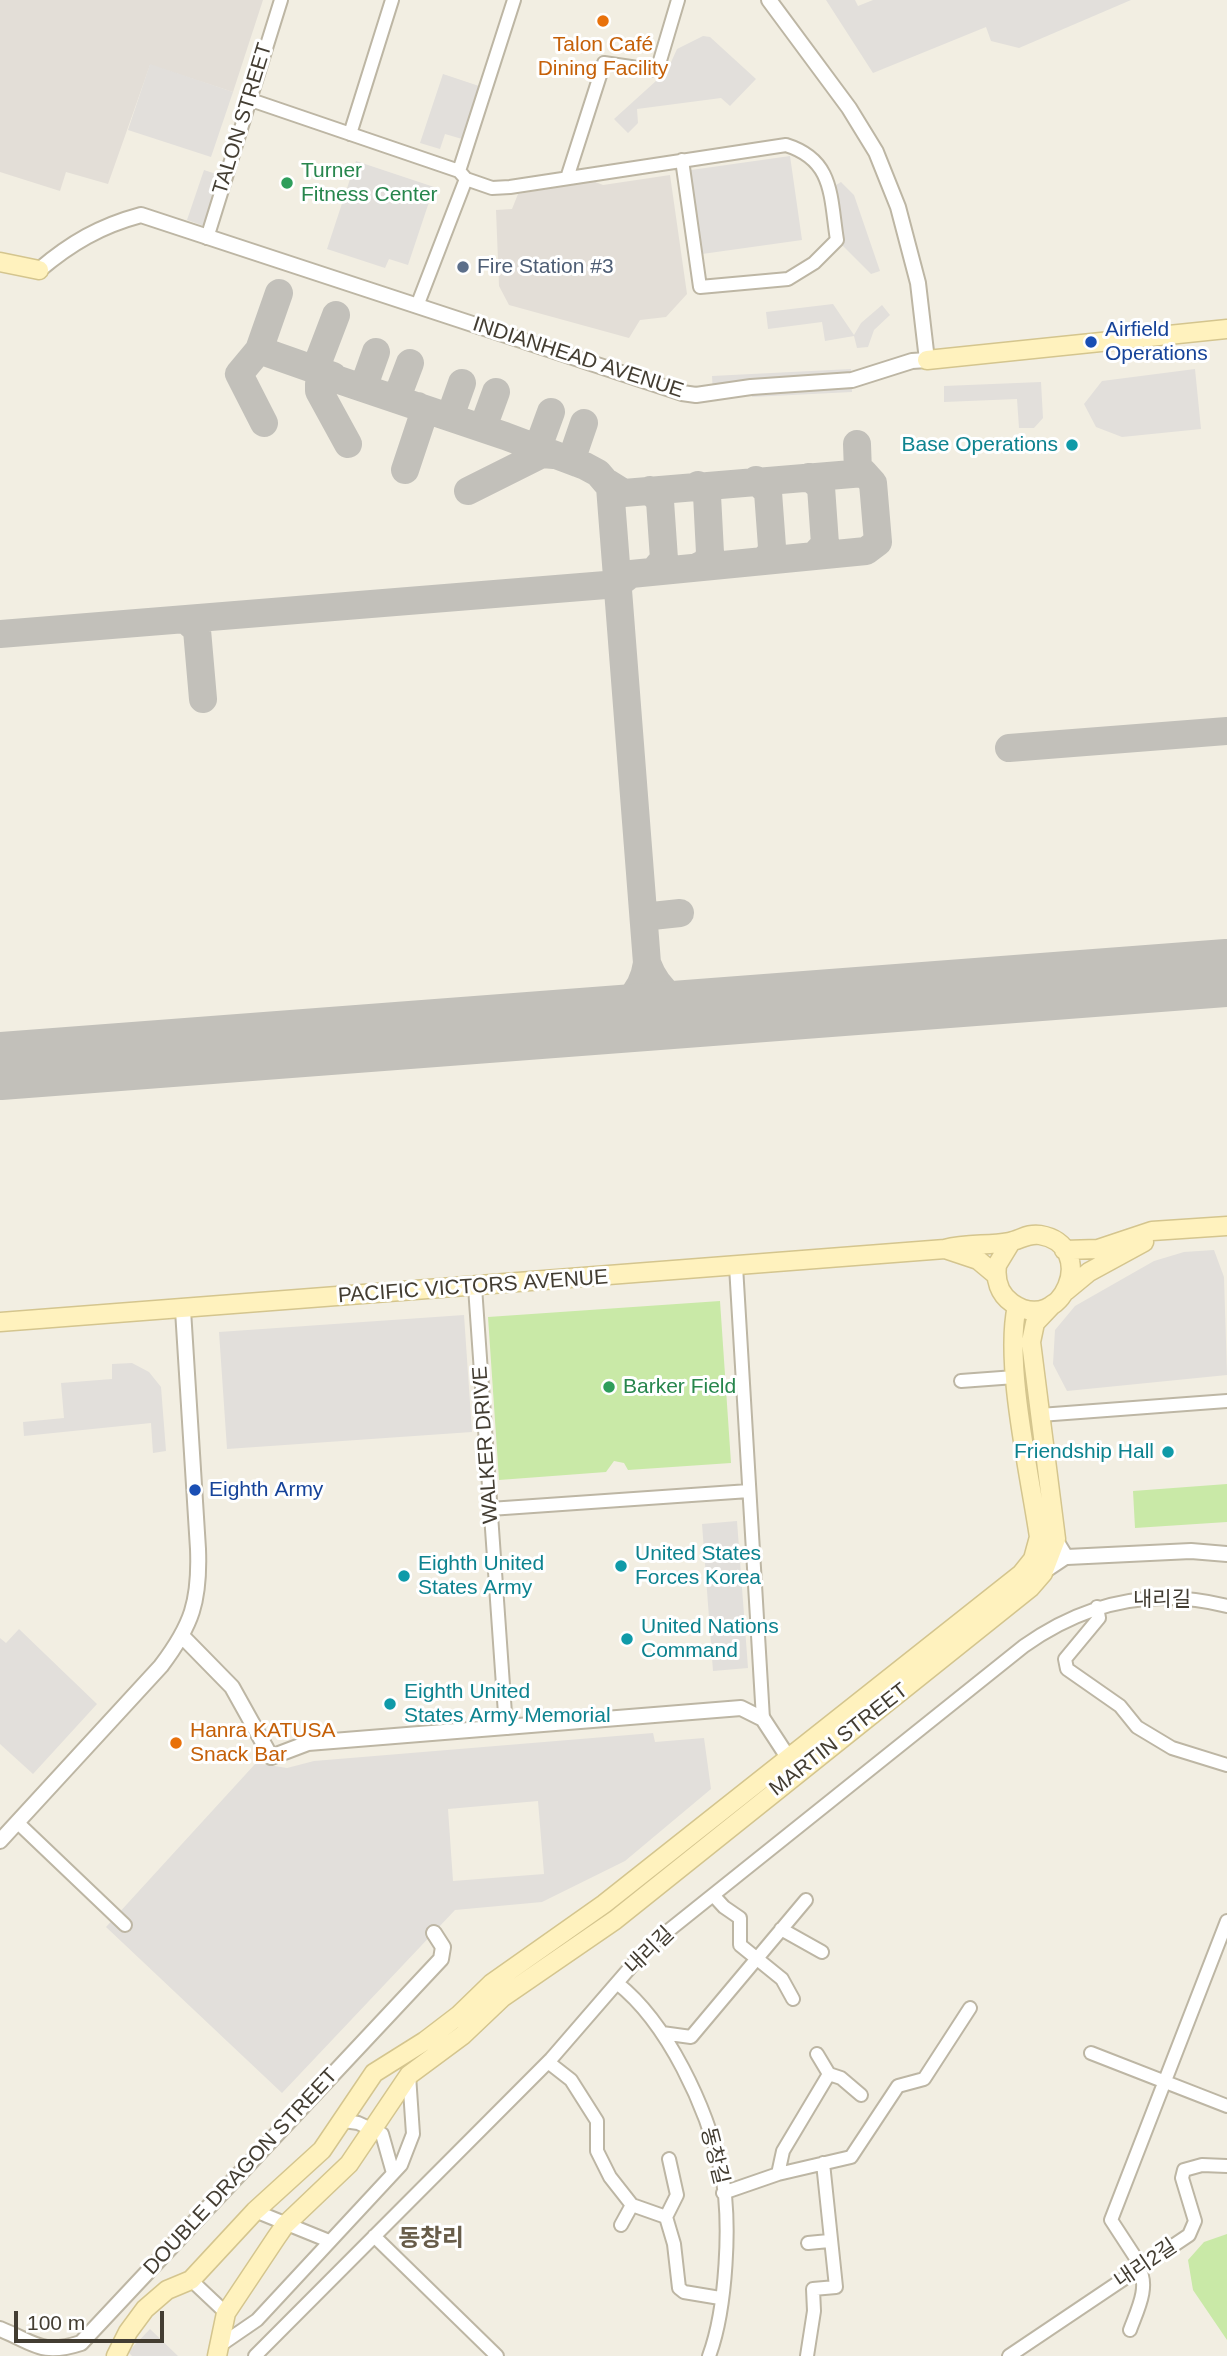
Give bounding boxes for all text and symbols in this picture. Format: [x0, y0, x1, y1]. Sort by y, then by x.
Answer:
marker: Talon Café Dining Facility [595, 13, 611, 29]
place label: Talon Café Dining Facility [538, 32, 668, 82]
street label: TALON STREET [208, 40, 278, 198]
place label: Turner Fitness Center [301, 158, 438, 208]
marker: Turner Fitness Center [279, 175, 295, 191]
place label: Fire Station #3 [477, 254, 614, 280]
marker: Fire Station #3 [455, 259, 471, 275]
street label: INDIANHEAD AVENUE [469, 312, 687, 404]
place label: Airfield Operations [1105, 317, 1208, 367]
marker: Airfield Operations [1083, 334, 1099, 350]
place label: Base Operations [902, 432, 1058, 458]
marker: Base Operations [1064, 437, 1080, 453]
street label: PACIFIC VICTORS AVENUE [337, 1265, 609, 1309]
street label: WALKER DRIVE [468, 1365, 504, 1525]
place label: Barker Field [623, 1374, 736, 1400]
marker: Barker Field [601, 1379, 617, 1395]
place label: Friendship Hall [1014, 1439, 1154, 1465]
marker: Friendship Hall [1160, 1444, 1176, 1460]
place label: Eighth Army [209, 1477, 323, 1503]
marker: Eighth Army [187, 1482, 203, 1498]
place label: United States Forces Korea [635, 1541, 761, 1591]
place label: Eighth United States Army [418, 1551, 544, 1601]
marker: United States Forces Korea [613, 1558, 629, 1574]
marker: Eighth United States Army [396, 1568, 412, 1584]
street label: 내리길 [1133, 1587, 1191, 1613]
place label: United Nations Command [641, 1614, 779, 1664]
marker: United Nations Command [619, 1631, 635, 1647]
street label: MARTIN STREET [765, 1678, 913, 1802]
place label: Eighth United States Army Memorial [404, 1679, 611, 1729]
marker: Eighth United States Army Memorial [382, 1696, 398, 1712]
place label: Hanra KATUSA Snack Bar [190, 1718, 335, 1768]
marker: Hanra KATUSA Snack Bar [168, 1735, 184, 1751]
street label: 내리길 [620, 1922, 680, 1980]
street label: DOUBLE DRAGON STREET [139, 2064, 343, 2280]
street label: 동창길 [695, 2125, 733, 2187]
district label: 동창리 [398, 2225, 464, 2253]
street label: 내리2길 [1110, 2234, 1182, 2294]
scale bar [18, 2296, 168, 2340]
text: 100 m [27, 2311, 85, 2334]

